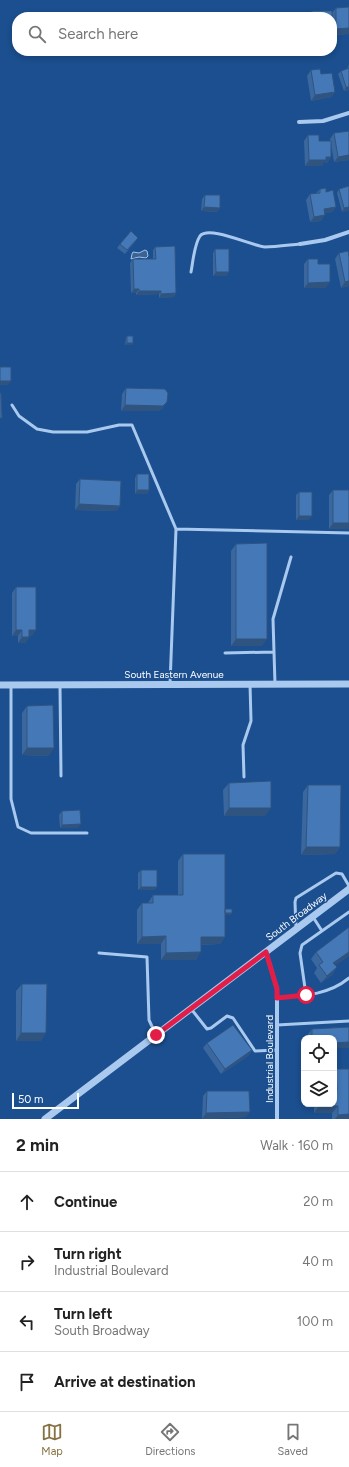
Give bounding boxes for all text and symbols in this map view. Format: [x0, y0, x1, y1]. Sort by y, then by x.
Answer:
search box [12, 12, 337, 56]
icon: search [26, 23, 48, 45]
text: Search here [58, 25, 138, 43]
street label: South Eastern Avenue [124, 668, 224, 681]
street label: South Broadway [263, 889, 330, 944]
route start [297, 986, 315, 1004]
street label: Industrial Boulevard [263, 1015, 276, 1103]
route end [147, 1026, 165, 1044]
map controls [301, 1035, 337, 1107]
button: locate [301, 1035, 337, 1071]
button: layers [301, 1071, 337, 1107]
scale bar [12, 1091, 79, 1110]
text: 50 m [18, 1093, 43, 1106]
text: 2 min [16, 1135, 59, 1155]
text: Walk · 160 m [260, 1138, 333, 1153]
icon: ahead [16, 1191, 38, 1213]
text: Continue [54, 1193, 117, 1211]
text: 20 m [303, 1194, 333, 1209]
text: Turn right [54, 1245, 122, 1263]
icon: right [16, 1251, 38, 1273]
text: 40 m [302, 1254, 333, 1269]
text: Industrial Boulevard [54, 1263, 169, 1278]
text: Turn left [54, 1305, 112, 1323]
icon: left [16, 1311, 38, 1333]
text: 100 m [297, 1314, 333, 1329]
text: South Broadway [54, 1323, 150, 1338]
icon: arrive [16, 1371, 38, 1393]
text: Arrive at destination [54, 1373, 195, 1391]
tab: Map [41, 1421, 63, 1458]
tab: Directions [145, 1421, 195, 1458]
tab: Saved [278, 1421, 308, 1458]

